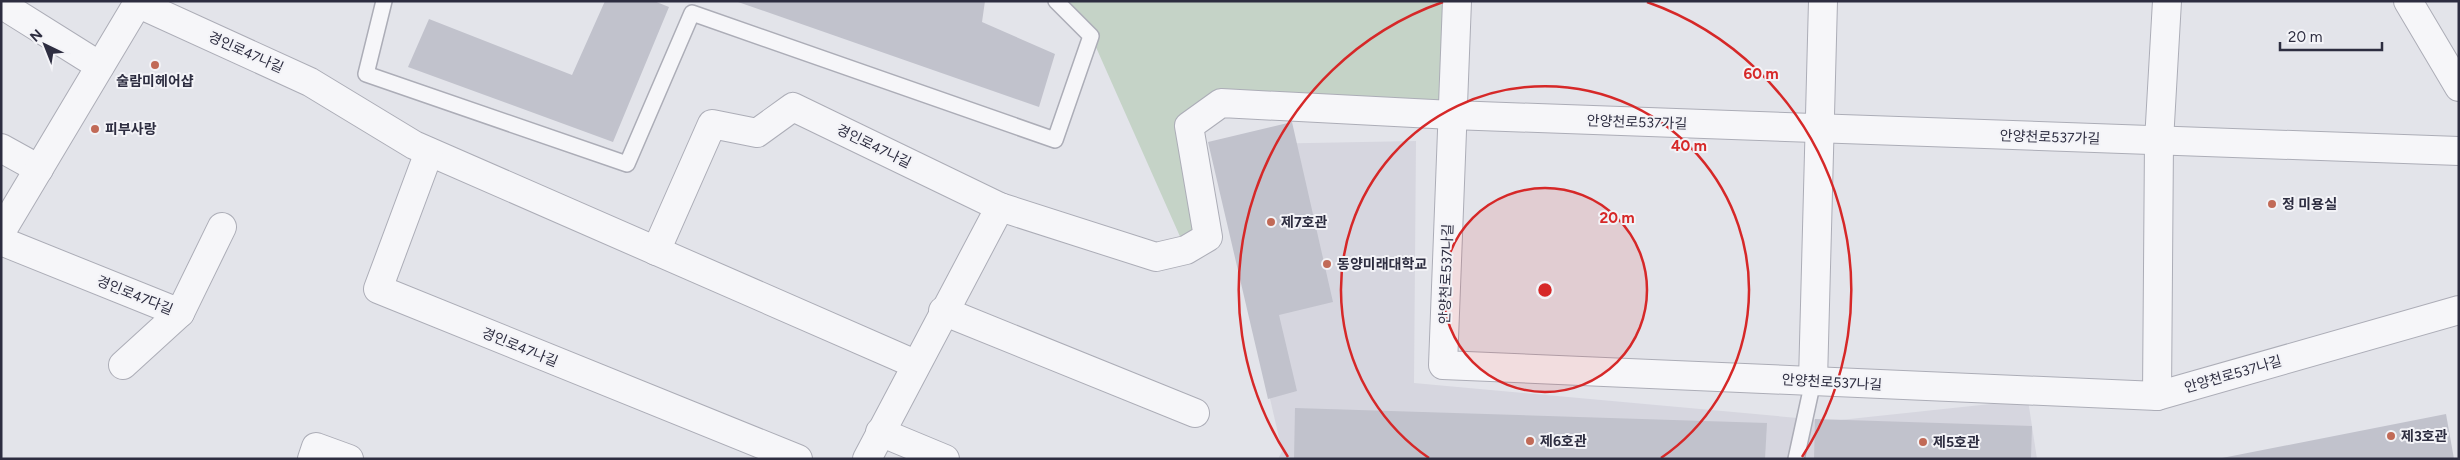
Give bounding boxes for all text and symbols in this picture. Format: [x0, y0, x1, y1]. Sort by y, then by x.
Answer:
north arrow [20, 20, 70, 70]
scale bar [2280, 20, 2382, 52]
text: N [27, 26, 46, 46]
street label: 경인로47나길 [206, 28, 286, 77]
text: 20 m [2288, 28, 2322, 46]
marker: 술람미헤어샵 [149, 59, 161, 71]
text: 60 m [1743, 65, 1779, 83]
place label: 술람미헤어샵 [116, 73, 194, 90]
street label: 안양천로537가길 [1586, 112, 1687, 133]
place label: 피부사랑 [105, 121, 157, 138]
street label: 경인로47나길 [834, 121, 914, 172]
marker: 피부사랑 [89, 123, 101, 135]
street label: 안양천로537가길 [1999, 127, 2100, 148]
text: 40 m [1671, 137, 1707, 155]
place label: 정 미용실 [2282, 196, 2337, 213]
marker: 정 미용실 [2266, 198, 2278, 210]
text: 20 m [1599, 209, 1635, 227]
place label: 제7호관 [1281, 214, 1328, 231]
marker: 제7호관 [1265, 216, 1277, 228]
street label: 안양천로537나길 [1436, 224, 1457, 325]
place label: 동양미래대학교 [1337, 256, 1427, 273]
marker: 동양미래대학교 [1321, 258, 1333, 270]
street label: 경인로47다길 [94, 272, 175, 318]
centre of rings [1536, 281, 1554, 299]
street label: 경인로47나길 [479, 324, 560, 370]
street label: 안양천로537나길 [2183, 352, 2284, 396]
street label: 안양천로537나길 [1781, 371, 1883, 394]
place label: 제3호관 [2401, 428, 2448, 445]
marker: 제3호관 [2385, 430, 2397, 442]
place label: 제6호관 [1540, 433, 1587, 450]
place label: 제5호관 [1933, 434, 1980, 451]
marker: 제6호관 [1524, 435, 1536, 447]
marker: 제5호관 [1917, 436, 1929, 448]

